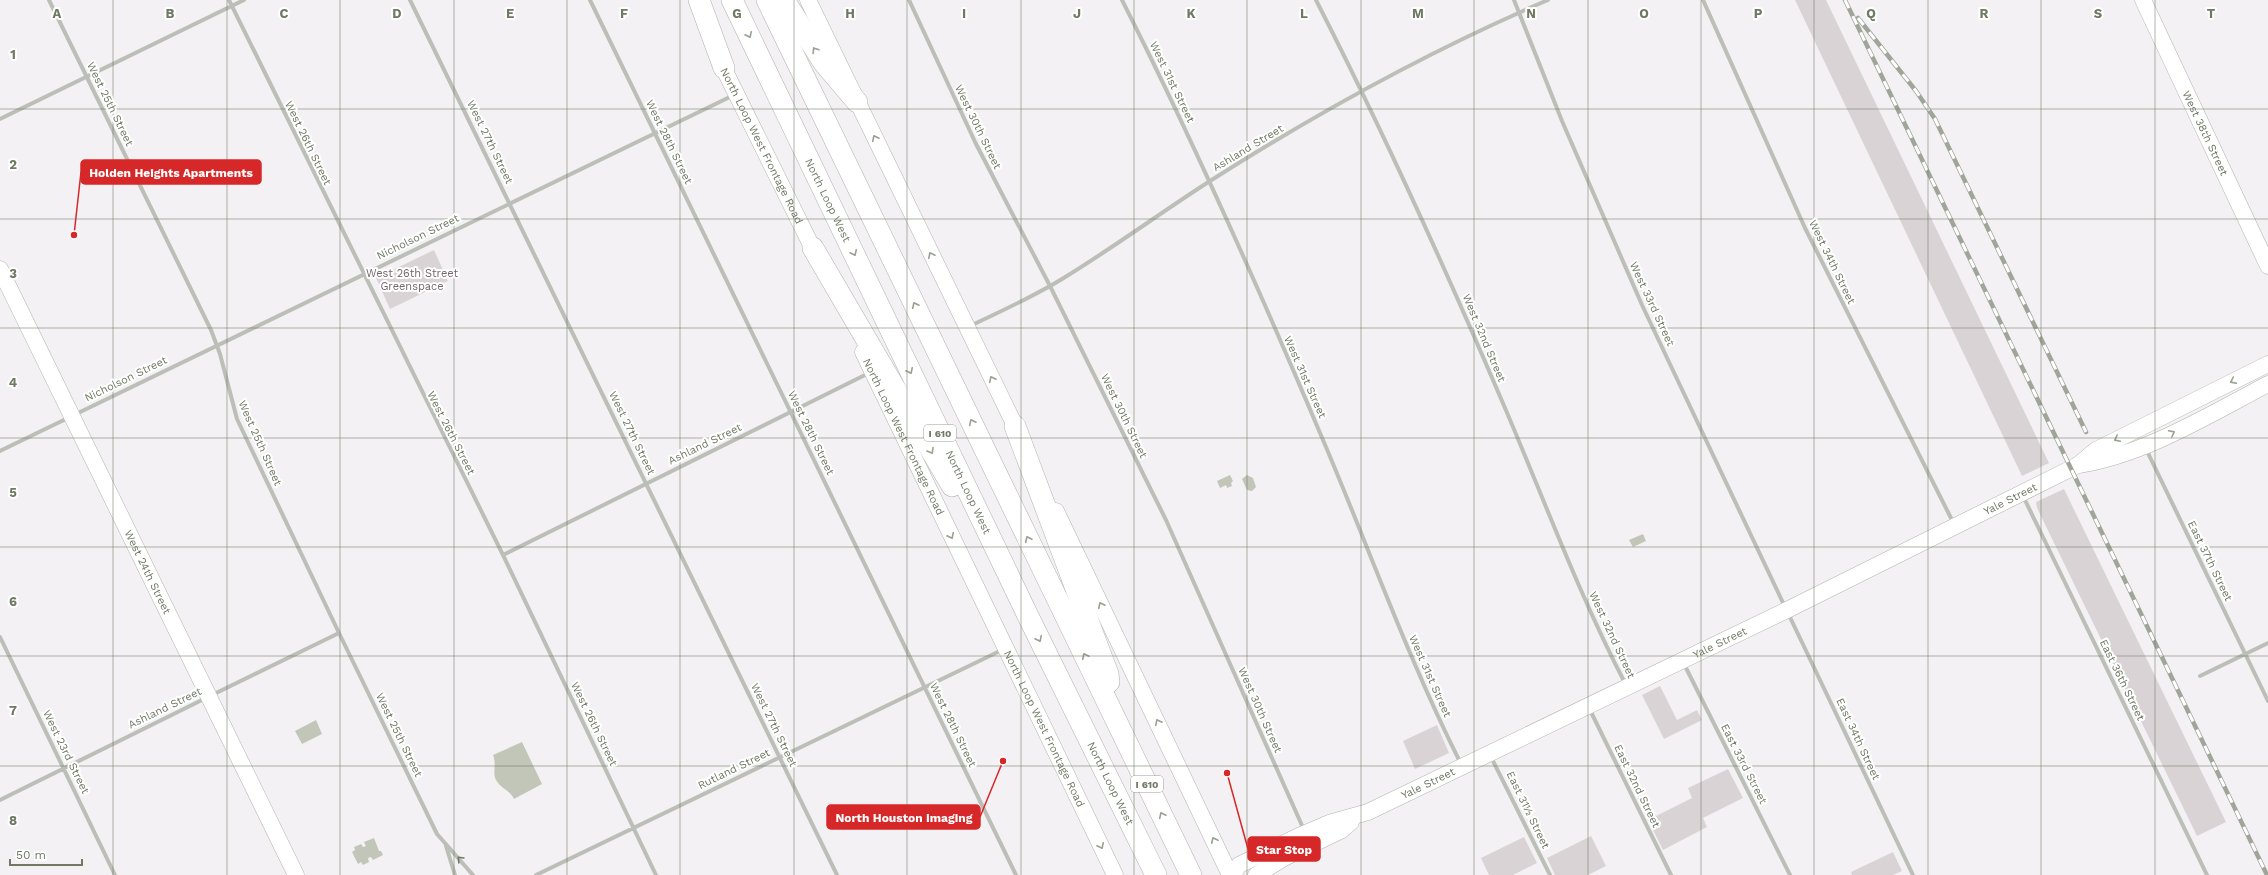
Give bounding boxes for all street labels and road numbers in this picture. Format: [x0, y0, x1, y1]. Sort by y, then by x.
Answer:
street label: West 31st Street [1147, 39, 1197, 125]
street label: West 25th Street [84, 60, 136, 148]
street label: North Loop West Frontage Road [718, 66, 806, 226]
street label: West 30th Street [952, 83, 1004, 172]
street label: West 38th Street [2180, 89, 2231, 178]
street label: West 27th Street [464, 98, 516, 186]
street label: West 28th Street [643, 98, 695, 187]
street label: West 26th Street [282, 99, 334, 188]
street label: Ashland Street [1210, 122, 1286, 174]
street label: North Loop West [803, 156, 854, 244]
street label: Nicholson Street [375, 211, 462, 263]
street label: West 34th Street [1806, 218, 1858, 307]
street label: West 33rd Street [1627, 260, 1677, 349]
street label: West 32nd Street [1460, 292, 1509, 384]
street label: West 31st Street [1281, 334, 1329, 421]
street label: Nicholson Street [83, 353, 170, 405]
street label: North Loop West Frontage Road [861, 356, 947, 517]
street label: West 30th Street [1098, 372, 1150, 461]
street label: West 26th Street [424, 389, 478, 477]
street label: West 27th Street [606, 389, 658, 477]
street label: West 28th Street [785, 389, 837, 478]
street label: West 25th Street [235, 398, 285, 488]
street label: Ashland Street [666, 420, 744, 467]
road number: I 610 [924, 425, 956, 441]
street label: North Loop West [943, 448, 994, 536]
street label: Yale Street [1981, 480, 2039, 518]
street label: East 37th Street [2185, 519, 2235, 604]
street label: West 24th Street [122, 528, 174, 616]
street label: West 32nd Street [1586, 590, 1638, 681]
street label: Yale Street [1691, 624, 1749, 661]
street label: West 31st Street [1406, 633, 1454, 720]
street label: East 36th Street [2097, 637, 2147, 723]
street label: North Loop West Frontage Road [1001, 648, 1088, 809]
street label: West 30th Street [1235, 665, 1285, 755]
street label: West 26th Street [568, 680, 620, 769]
street label: West 27th Street [748, 681, 800, 769]
street label: West 28th Street [927, 681, 979, 770]
street label: Ashland Street [126, 684, 204, 731]
street label: West 25th Street [373, 691, 425, 779]
street label: East 34th Street [1833, 696, 1883, 782]
street label: West 23rd Street [40, 708, 92, 796]
street label: East 33rd Street [1718, 722, 1770, 807]
street label: North Loop West [1085, 740, 1137, 827]
street label: East 32nd Street [1611, 742, 1663, 830]
street label: Rutland Street [696, 746, 773, 792]
street label: Yale Street [1399, 764, 1457, 802]
street label: East 31½ Street [1504, 769, 1553, 851]
road number: I 610 [1131, 776, 1163, 792]

